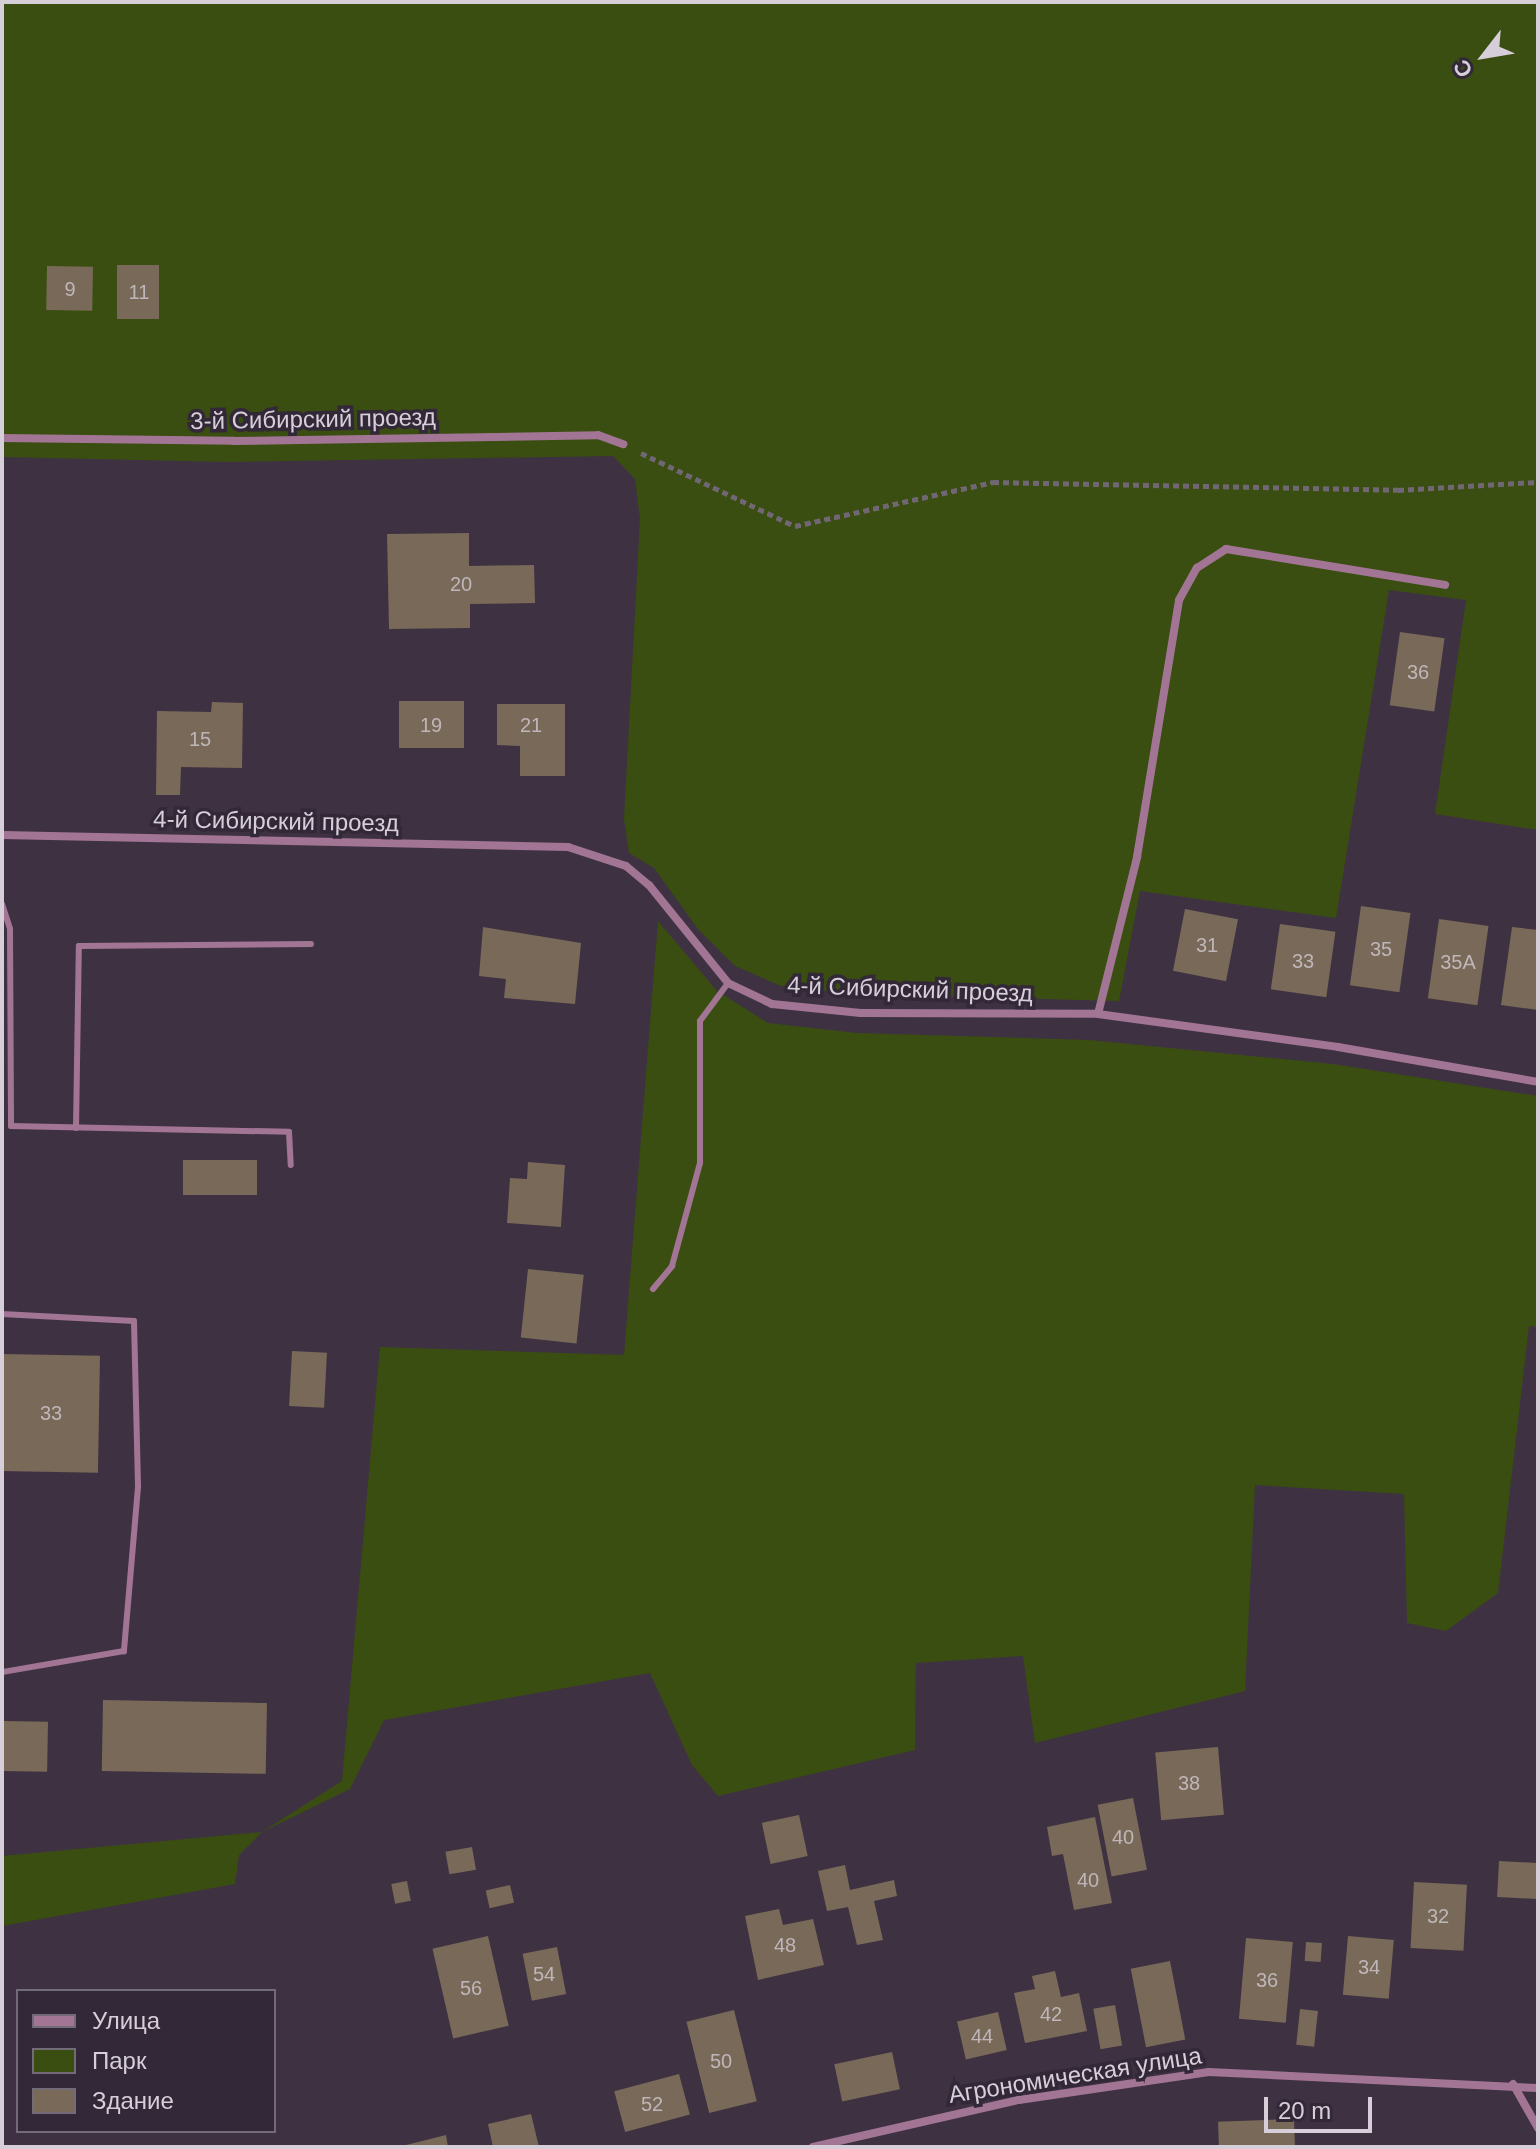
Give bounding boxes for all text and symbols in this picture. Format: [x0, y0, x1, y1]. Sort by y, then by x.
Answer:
north arrow [1444, 16, 1524, 96]
text: С [1448, 55, 1478, 82]
house number: 9 [64, 277, 76, 301]
house number: 11 [129, 280, 149, 304]
street label: 3-й Сибирский проезд [190, 402, 436, 436]
house number: 20 [450, 572, 472, 596]
house number: 36 [1407, 660, 1429, 684]
house number: 19 [420, 713, 442, 737]
house number: 21 [520, 713, 542, 737]
house number: 15 [189, 727, 211, 751]
street label: 4-й Сибирский проезд [153, 804, 399, 838]
house number: 31 [1196, 933, 1218, 957]
house number: 35 [1370, 937, 1392, 961]
house number: 33 [1292, 949, 1314, 973]
house number: 35А [1440, 950, 1476, 974]
street label: 4-й Сибирский проезд [787, 970, 1033, 1008]
house number: 33 [40, 1401, 62, 1425]
house number: 38 [1178, 1771, 1200, 1795]
house number: 40 [1112, 1825, 1134, 1849]
house number: 40 [1077, 1868, 1099, 1892]
house number: 32 [1427, 1904, 1449, 1928]
house number: 48 [774, 1933, 796, 1957]
house number: 34 [1358, 1955, 1380, 1979]
house number: 54 [533, 1962, 555, 1986]
house number: 36 [1256, 1968, 1278, 1992]
house number: 56 [460, 1976, 482, 2000]
legend [16, 1989, 276, 2133]
house number: 42 [1040, 2002, 1062, 2026]
text: Улица [92, 2007, 160, 2034]
house number: 44 [971, 2024, 993, 2048]
street label: Агрономическая улица [946, 2041, 1204, 2109]
text: Парк [92, 2047, 146, 2074]
house number: 50 [710, 2049, 732, 2073]
scale bar [1268, 2081, 1376, 2131]
text: Здание [92, 2087, 174, 2114]
house number: 52 [641, 2092, 663, 2116]
text: 20 m [1278, 2097, 1331, 2124]

